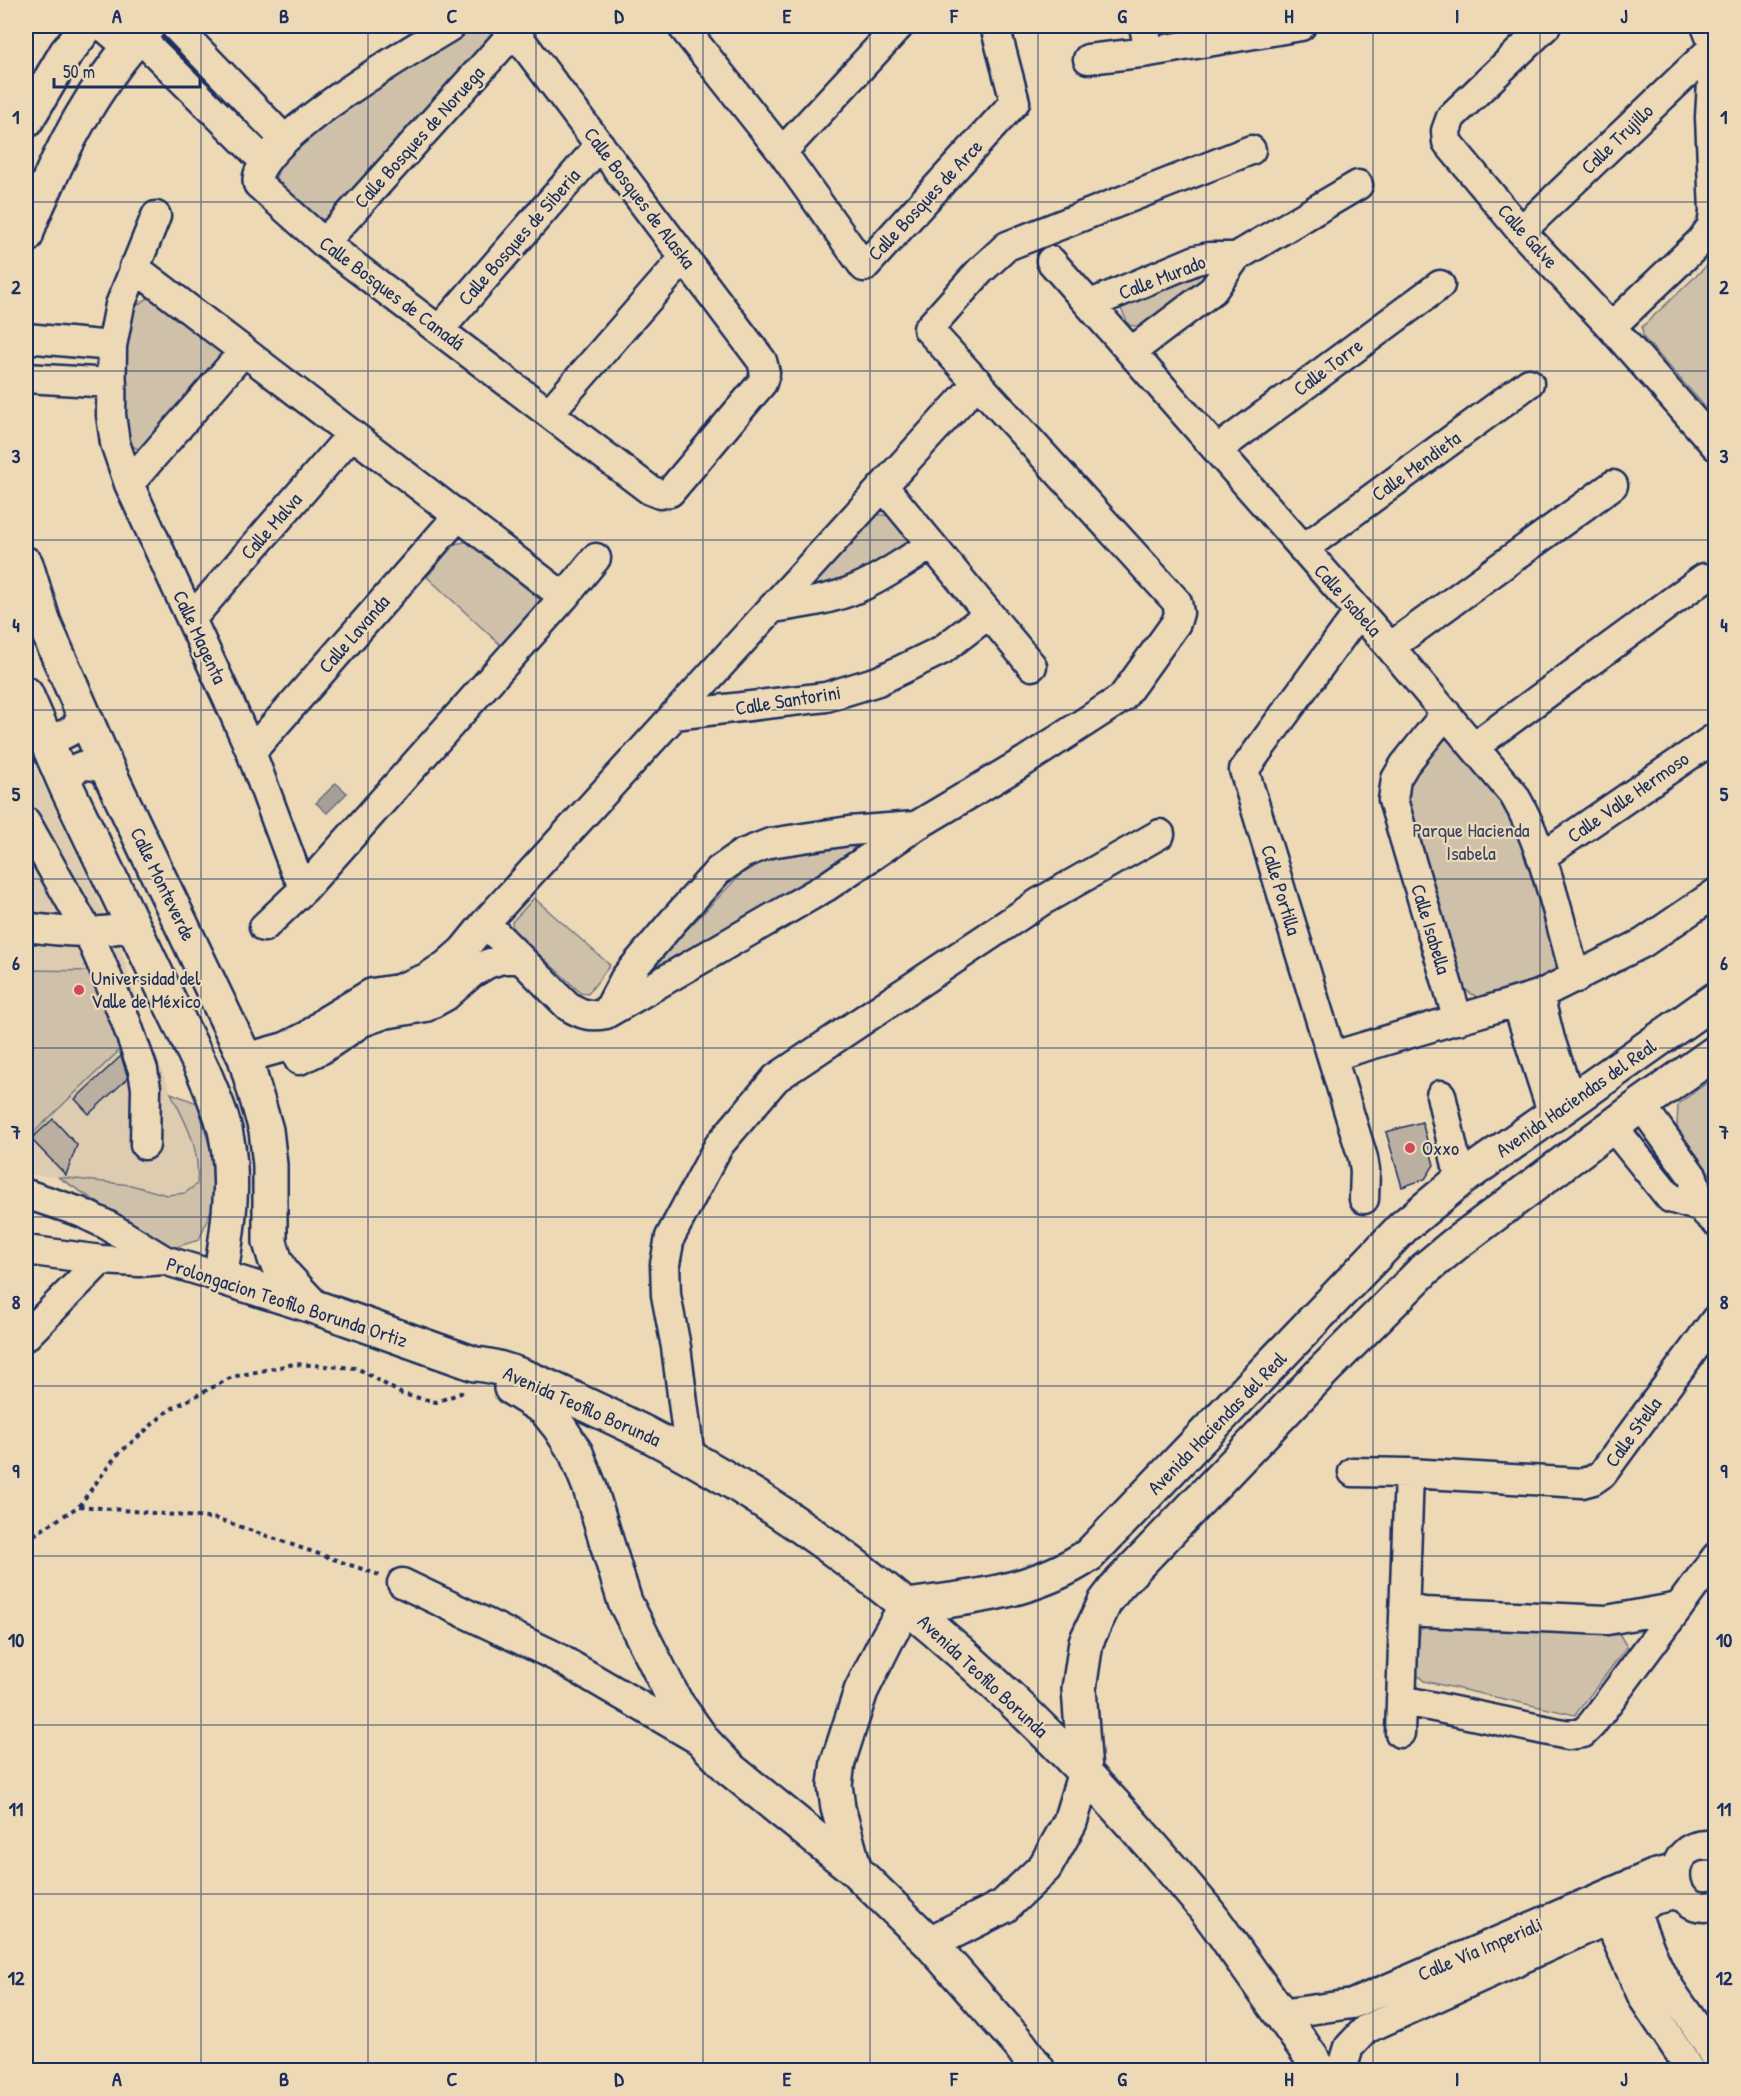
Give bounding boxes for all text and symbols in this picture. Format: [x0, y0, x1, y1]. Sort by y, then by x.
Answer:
text: A [112, 2, 122, 29]
text: B [279, 2, 289, 29]
text: C [447, 2, 458, 29]
text: D [614, 2, 624, 29]
text: E [783, 2, 792, 29]
text: F [949, 2, 959, 29]
text: G [1117, 2, 1127, 29]
text: H [1284, 2, 1294, 29]
text: I [1455, 2, 1459, 29]
text: J [1620, 2, 1628, 29]
scale bar [54, 51, 200, 89]
text: 50 m [63, 59, 95, 84]
street label: Calle Bosques de Noruega [347, 60, 490, 214]
street label: Calle Trujillo [1575, 97, 1659, 180]
text: 1 [12, 103, 20, 130]
text: 1 [1720, 103, 1728, 130]
street label: Calle Bosques de Alaska [578, 121, 703, 274]
street label: Calle Bosques de Arce [861, 133, 988, 266]
street label: Calle Bosques de Siberia [451, 162, 586, 311]
street label: Calle Galve [1492, 197, 1565, 274]
street label: Calle Bosques de Canadá [314, 229, 470, 356]
street label: Calle Murado [1114, 248, 1209, 305]
text: 2 [11, 273, 21, 300]
text: 2 [1719, 273, 1729, 300]
street label: Calle Torre [1287, 331, 1368, 402]
street label: Calle Mendieta [1366, 424, 1466, 507]
text: 3 [12, 442, 21, 469]
text: 3 [1720, 442, 1729, 469]
street label: Calle Malva [234, 486, 307, 565]
street label: Calle Isabela [1308, 557, 1388, 642]
street label: Calle Magenta [167, 586, 234, 688]
street label: Calle Lavanda [312, 589, 395, 679]
text: 4 [12, 611, 20, 638]
text: 4 [1720, 611, 1728, 638]
street label: Calle Santorini [733, 678, 843, 721]
street label: Calle Valle Hermoso [1562, 745, 1694, 849]
text: 5 [12, 780, 21, 807]
text: 5 [1720, 780, 1729, 807]
park label: Parque Hacienda Isabela [1412, 816, 1530, 866]
street label: Calle Monteverde [124, 822, 203, 945]
street label: Calle Portilla [1255, 841, 1308, 939]
street label: Calle Isabella [1405, 880, 1458, 977]
text: 6 [12, 949, 20, 976]
text: 6 [1720, 949, 1728, 976]
place label: Universidad del Valle de México [91, 964, 201, 1014]
marker: Universidad del Valle de México [72, 983, 86, 997]
street label: Avenida Haciendas del Real [1490, 1032, 1662, 1163]
text: 7 [10, 1118, 21, 1145]
text: 7 [1718, 1118, 1729, 1145]
place label: Oxxo [1422, 1134, 1459, 1161]
marker: Oxxo [1403, 1141, 1417, 1155]
street label: Prolongacion Teofilo Borunda Ortiz [163, 1250, 411, 1353]
text: 8 [12, 1288, 21, 1315]
text: 8 [1720, 1288, 1729, 1315]
street label: Avenida Haciendas del Real [1141, 1345, 1293, 1500]
street label: Avenida Teofilo Borunda [499, 1359, 665, 1452]
street label: Calle Stella [1598, 1391, 1667, 1472]
text: 9 [12, 1457, 20, 1484]
text: 9 [1720, 1457, 1728, 1484]
street label: Avenida Teofilo Borunda [912, 1608, 1055, 1743]
text: 10 [8, 1626, 24, 1653]
text: 10 [1716, 1626, 1732, 1653]
text: 11 [9, 1795, 23, 1822]
text: 11 [1717, 1795, 1731, 1822]
street label: Calle Vía Imperiali [1413, 1910, 1546, 1987]
text: 12 [8, 1964, 25, 1991]
text: 12 [1716, 1964, 1733, 1991]
text: A [112, 2065, 122, 2092]
text: B [279, 2065, 289, 2092]
text: C [447, 2065, 458, 2092]
text: D [614, 2065, 624, 2092]
text: E [783, 2065, 792, 2092]
text: F [949, 2065, 959, 2092]
text: G [1117, 2065, 1127, 2092]
text: H [1284, 2065, 1294, 2092]
text: I [1455, 2065, 1459, 2092]
text: J [1620, 2065, 1628, 2092]

